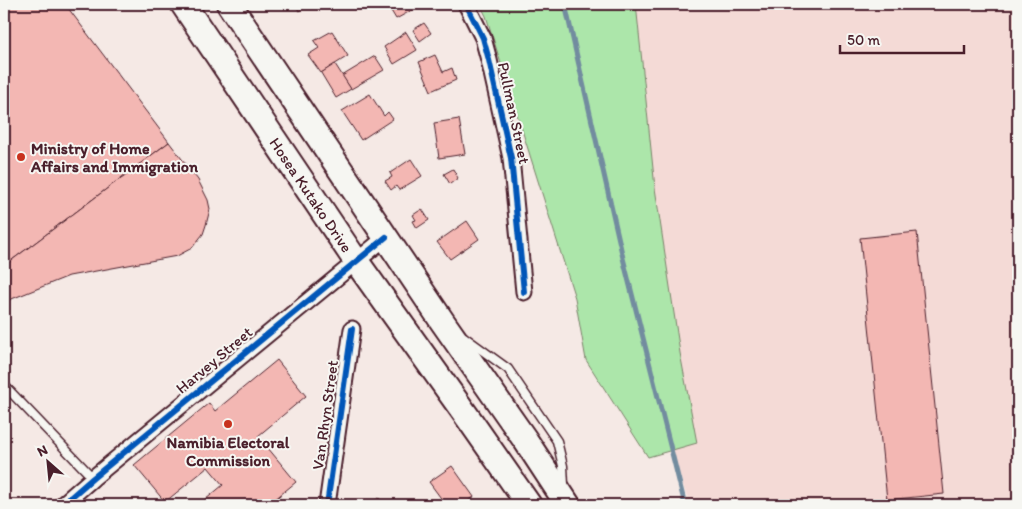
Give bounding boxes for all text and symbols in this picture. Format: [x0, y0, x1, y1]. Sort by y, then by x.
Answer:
scale bar [840, 22, 963, 54]
text: 50 m [847, 31, 880, 49]
street label: Pullman Street [494, 60, 534, 166]
street label: Hosea Kutako Drive [265, 134, 357, 256]
place label: Ministry of Home Affairs and Immigration [30, 139, 199, 177]
marker: Ministry of Home Affairs and Immigration [15, 151, 27, 163]
street label: Harvey Street [172, 322, 256, 398]
street label: Van Rhyn Street [308, 359, 342, 471]
marker: Namibia Electoral Commission [222, 418, 234, 430]
place label: Namibia Electoral Commission [167, 433, 290, 470]
north arrow [22, 436, 72, 486]
text: N [34, 441, 50, 461]

